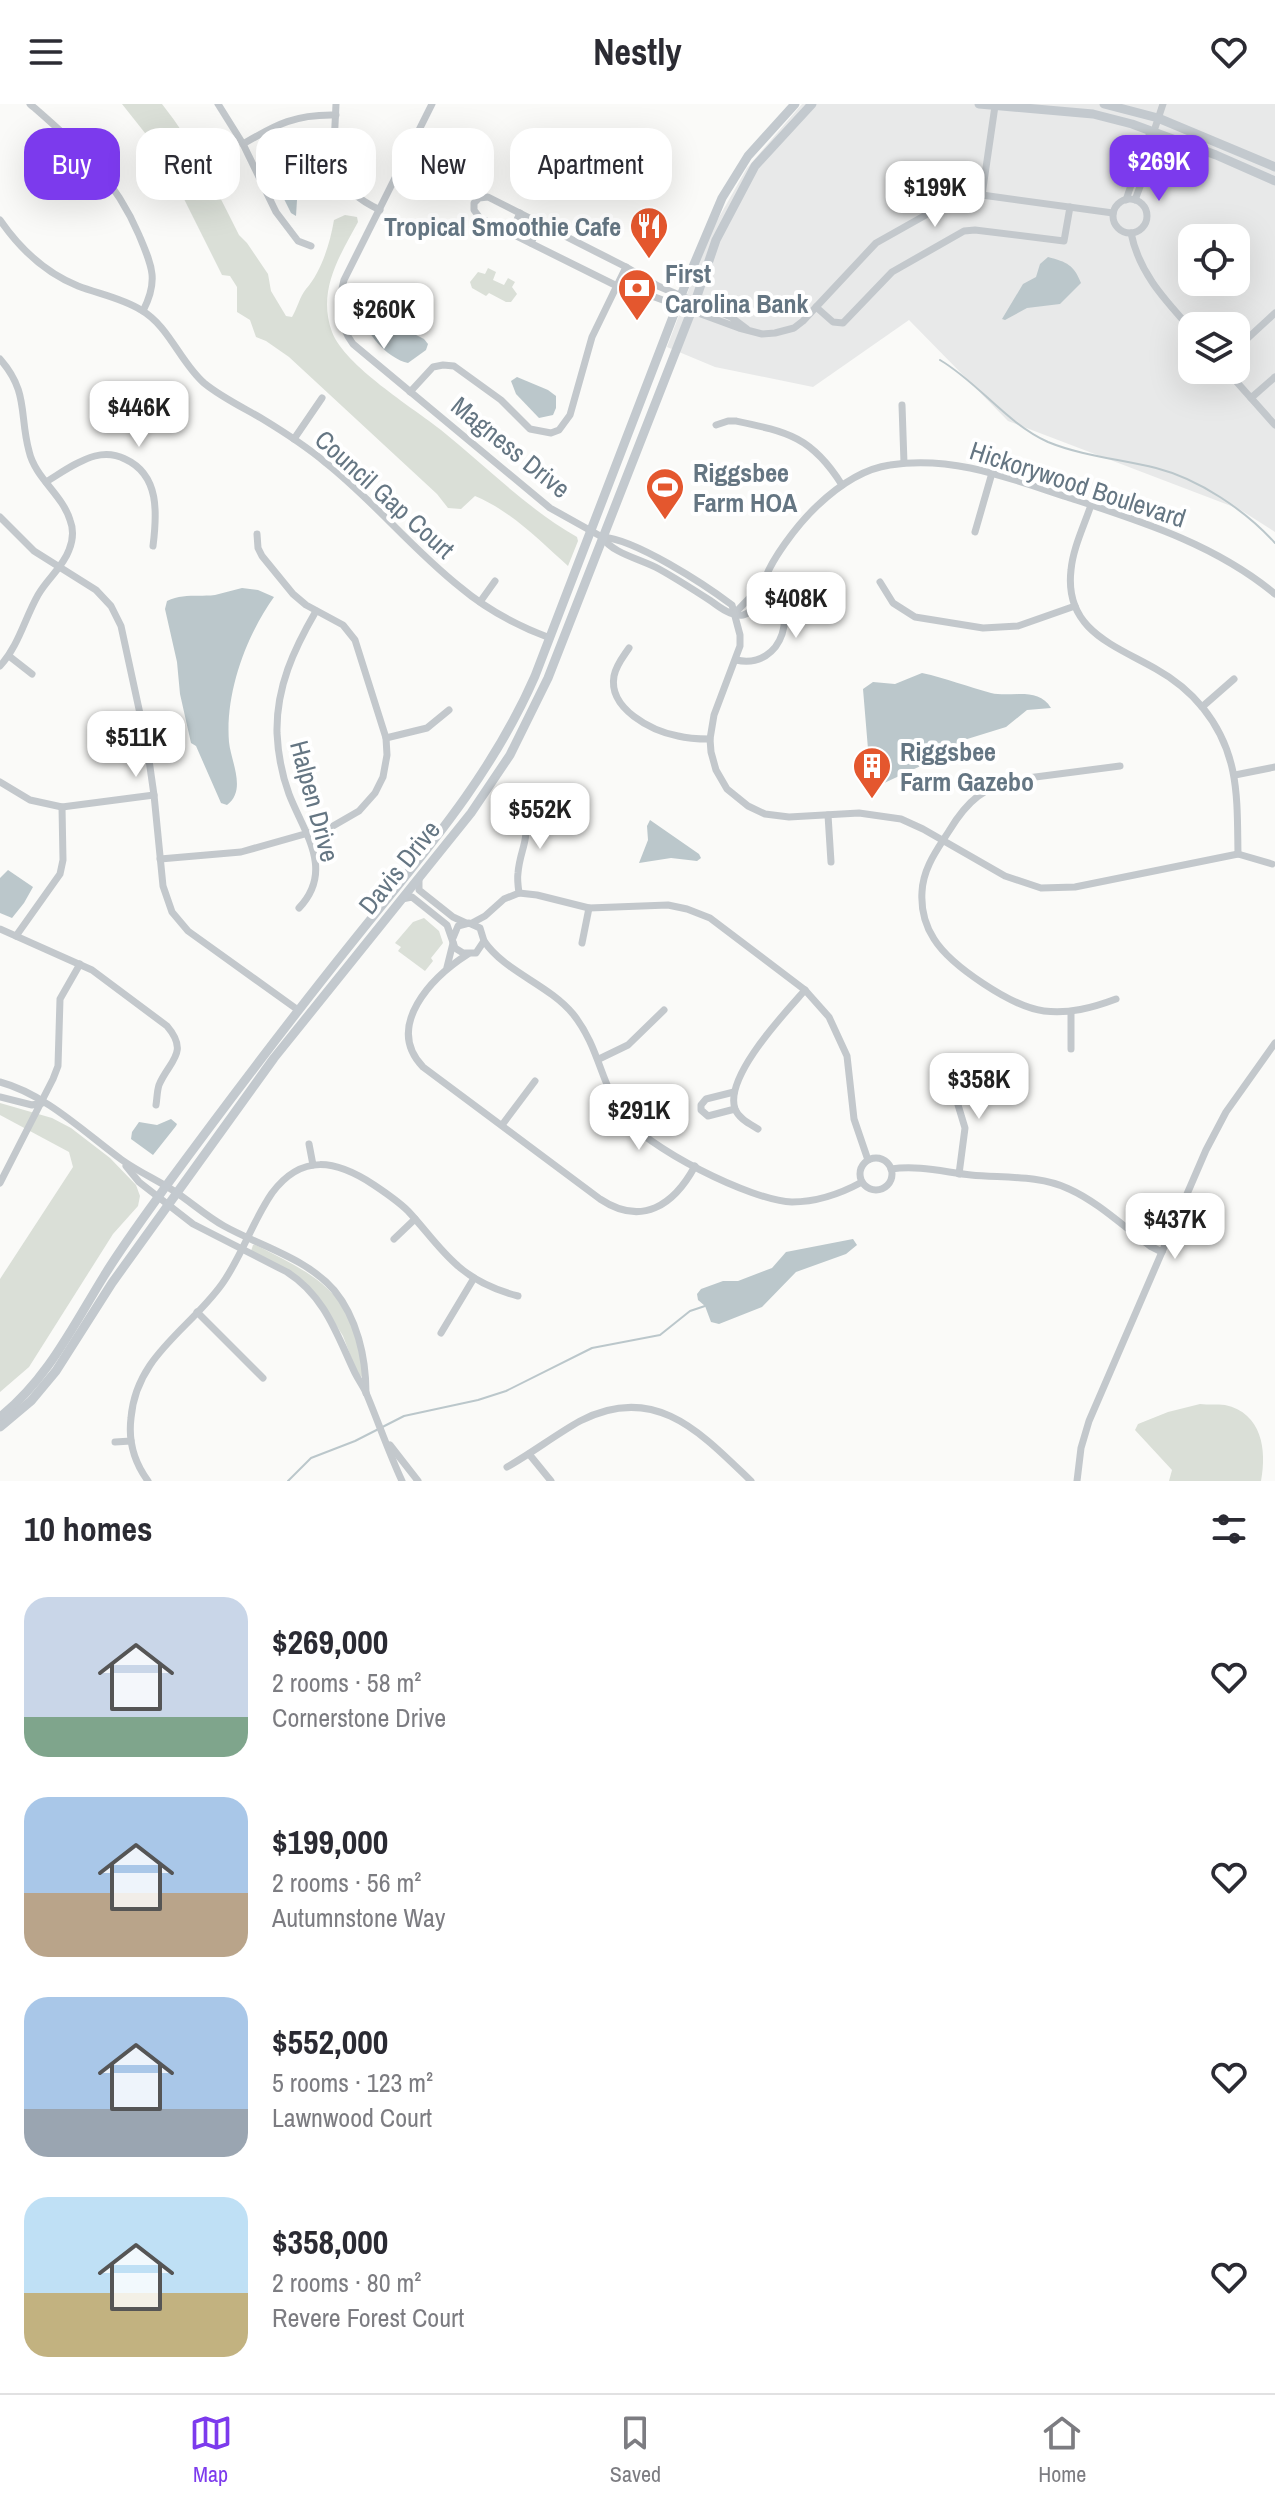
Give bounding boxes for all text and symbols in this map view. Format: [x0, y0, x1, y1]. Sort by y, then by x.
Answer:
text: Nestly [593, 28, 682, 76]
icon: menu [24, 30, 68, 74]
icon: heart [1207, 30, 1251, 74]
chip: Buy [24, 128, 120, 200]
chip: Rent [136, 128, 240, 200]
chip: Filters [256, 128, 376, 200]
chip: New [392, 128, 494, 200]
chip: Apartment [510, 128, 672, 200]
pin: $269K [1103, 135, 1215, 203]
text: $269K [1128, 143, 1190, 178]
pin: $199K [879, 161, 991, 229]
text: $199K [904, 169, 966, 204]
restaurant icon: Tropical Smoothie Cafe [628, 205, 670, 260]
place label: Tropical Smoothie Cafe [384, 209, 621, 244]
map controls [1178, 224, 1250, 384]
button: locate [1178, 224, 1250, 296]
place label: First Carolina Bank [665, 256, 809, 321]
bank icon: First Carolina Bank [616, 267, 658, 322]
pin: $260K [328, 283, 440, 351]
text: $260K [353, 291, 415, 326]
button: layers [1178, 312, 1250, 384]
pin: $446K [83, 381, 195, 449]
street label: Magness Drive [444, 388, 578, 506]
text: $446K [108, 389, 170, 424]
street label: Council Gap Court [308, 422, 462, 566]
street label: Hickorywood Boulevard [966, 433, 1190, 535]
place label: Riggsbee Farm HOA [693, 455, 798, 520]
sports icon: Riggsbee Farm HOA [644, 466, 686, 521]
pin: $408K [740, 572, 852, 640]
text: $408K [765, 580, 827, 615]
pin: $511K [80, 711, 192, 779]
text: $511K [105, 719, 167, 754]
place label: Riggsbee Farm Gazebo [900, 734, 1034, 799]
street label: Halpen Drive [282, 736, 348, 866]
building icon: Riggsbee Farm Gazebo [851, 745, 893, 800]
pin: $552K [484, 783, 596, 851]
text: $552K [509, 791, 571, 826]
street label: Davis Drive [350, 813, 448, 921]
pin: $358K [923, 1053, 1035, 1121]
text: $358K [948, 1061, 1010, 1096]
pin: $291K [583, 1084, 695, 1152]
text: $291K [608, 1092, 670, 1127]
pin: $437K [1119, 1193, 1231, 1261]
text: $437K [1144, 1201, 1206, 1236]
text: 10 homes [24, 1506, 153, 1552]
icon: filters [1207, 1507, 1251, 1551]
text: $269,000 [272, 1619, 388, 1665]
icon: home [88, 1629, 184, 1725]
icon: heart [1207, 1655, 1251, 1699]
text: 2 rooms · 58 m² [272, 1665, 421, 1700]
text: Cornerstone Drive [272, 1700, 446, 1735]
text: $199,000 [272, 1819, 388, 1865]
icon: home [88, 1829, 184, 1925]
icon: heart [1207, 1855, 1251, 1899]
text: 2 rooms · 56 m² [272, 1865, 421, 1900]
text: Autumnstone Way [272, 1900, 445, 1935]
text: $552,000 [272, 2019, 388, 2065]
icon: home [88, 2029, 184, 2125]
icon: heart [1207, 2055, 1251, 2099]
text: 5 rooms · 123 m² [272, 2065, 433, 2100]
text: Lawnwood Court [272, 2100, 432, 2135]
text: $358,000 [272, 2219, 388, 2265]
icon: home [88, 2229, 184, 2325]
icon: heart [1207, 2255, 1251, 2299]
text: 2 rooms · 80 m² [272, 2265, 421, 2300]
text: Revere Forest Court [272, 2300, 464, 2335]
tab: Map [189, 2411, 233, 2489]
tab: Saved [610, 2411, 661, 2489]
tab: Home [1038, 2411, 1086, 2489]

